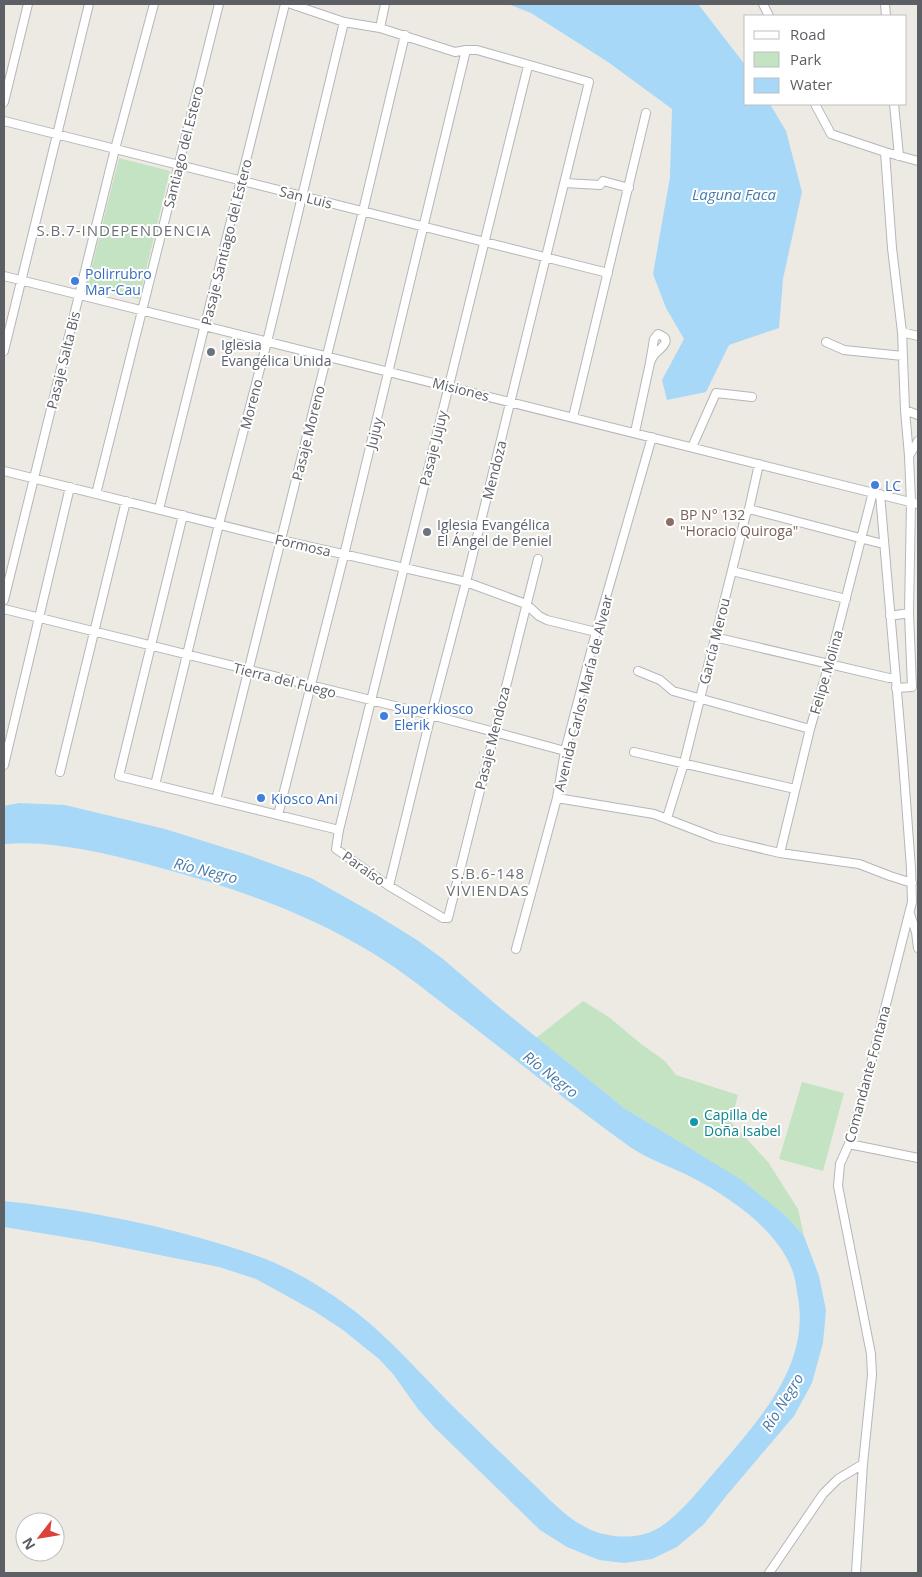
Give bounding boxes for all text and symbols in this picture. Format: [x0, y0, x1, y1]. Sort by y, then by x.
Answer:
legend [744, 15, 907, 105]
text: Road [790, 24, 826, 44]
text: Park [790, 49, 821, 69]
text: Water [790, 74, 832, 94]
street label: Santiago del Estero [159, 84, 207, 210]
street label: Pasaje Santiago del Estero [196, 157, 256, 327]
street label: San Luis [278, 181, 335, 213]
water label: Laguna Faca [692, 184, 777, 204]
district label: S.B.7-INDEPENDENCIA [36, 220, 212, 240]
place label: Polirrubro Mar-Cau [85, 264, 152, 299]
marker: Polirrubro Mar-Cau [69, 275, 81, 287]
street label: Pasaje Salta Bis [42, 309, 84, 411]
place label: Iglesia Evangélica Unida [221, 335, 331, 370]
marker: Iglesia Evangélica Unida [205, 346, 217, 358]
street label: Misiones [431, 373, 492, 405]
street label: Moreno [235, 377, 267, 431]
street label: Pasaje Moreno [287, 383, 329, 483]
street label: Pasaje Jujuy [414, 407, 452, 488]
street label: Jujuy [360, 414, 387, 453]
street label: Mendoza [477, 438, 511, 502]
place label: LC [885, 476, 901, 495]
marker: LC [869, 479, 881, 491]
place label: BP N° 132 "Horacio Quiroga" [680, 505, 798, 540]
place label: Iglesia Evangélica El Ángel de Peniel [437, 515, 552, 550]
marker: BP N° 132 "Horacio Quiroga" [664, 516, 676, 528]
marker: Iglesia Evangélica El Ángel de Peniel [421, 526, 433, 538]
street label: Formosa [273, 529, 333, 561]
street label: Avenida Carlos María de Alvear [549, 592, 617, 793]
street label: García Merou [694, 596, 734, 686]
street label: Felipe Molina [805, 628, 847, 716]
street label: Tierra del Fuego [232, 658, 338, 702]
street label: Pasaje Mendoza [470, 684, 514, 792]
place label: Superkiosco Elerik [394, 699, 474, 734]
marker: Superkiosco Elerik [378, 710, 390, 722]
place label: Kiosco Ani [271, 789, 338, 808]
marker: Kiosco Ani [255, 792, 267, 804]
street label: Paraíso [339, 846, 389, 890]
water label: Río Negro [172, 852, 240, 888]
district label: S.B.6-148 VIVIENDAS [446, 863, 530, 900]
street label: Comandante Fontana [840, 1003, 894, 1145]
water label: Río Negro [519, 1046, 583, 1102]
place label: Capilla de Doña Isabel [704, 1105, 781, 1140]
marker: Capilla de Doña Isabel [688, 1116, 700, 1128]
water label: Río Negro [756, 1369, 808, 1435]
north arrow [15, 1512, 65, 1562]
text: N [17, 1534, 40, 1554]

